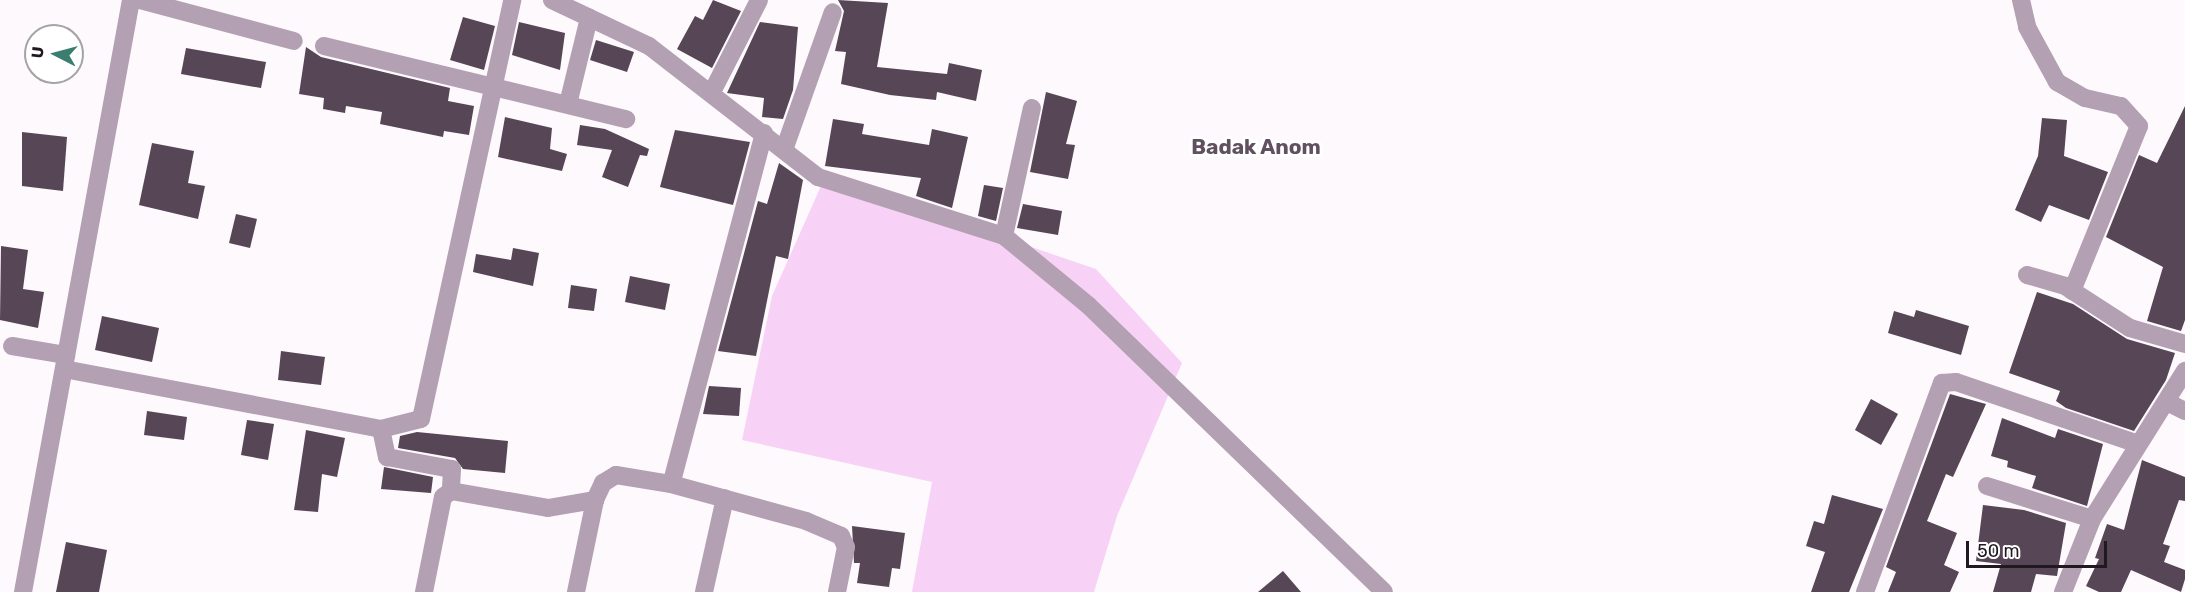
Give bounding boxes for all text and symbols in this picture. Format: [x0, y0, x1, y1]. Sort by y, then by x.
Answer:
north arrow [24, 24, 84, 84]
text: U [28, 46, 48, 59]
district label: Badak Anom [1191, 134, 1321, 160]
scale bar [1969, 529, 2110, 567]
text: 50 m [1977, 540, 2020, 562]

